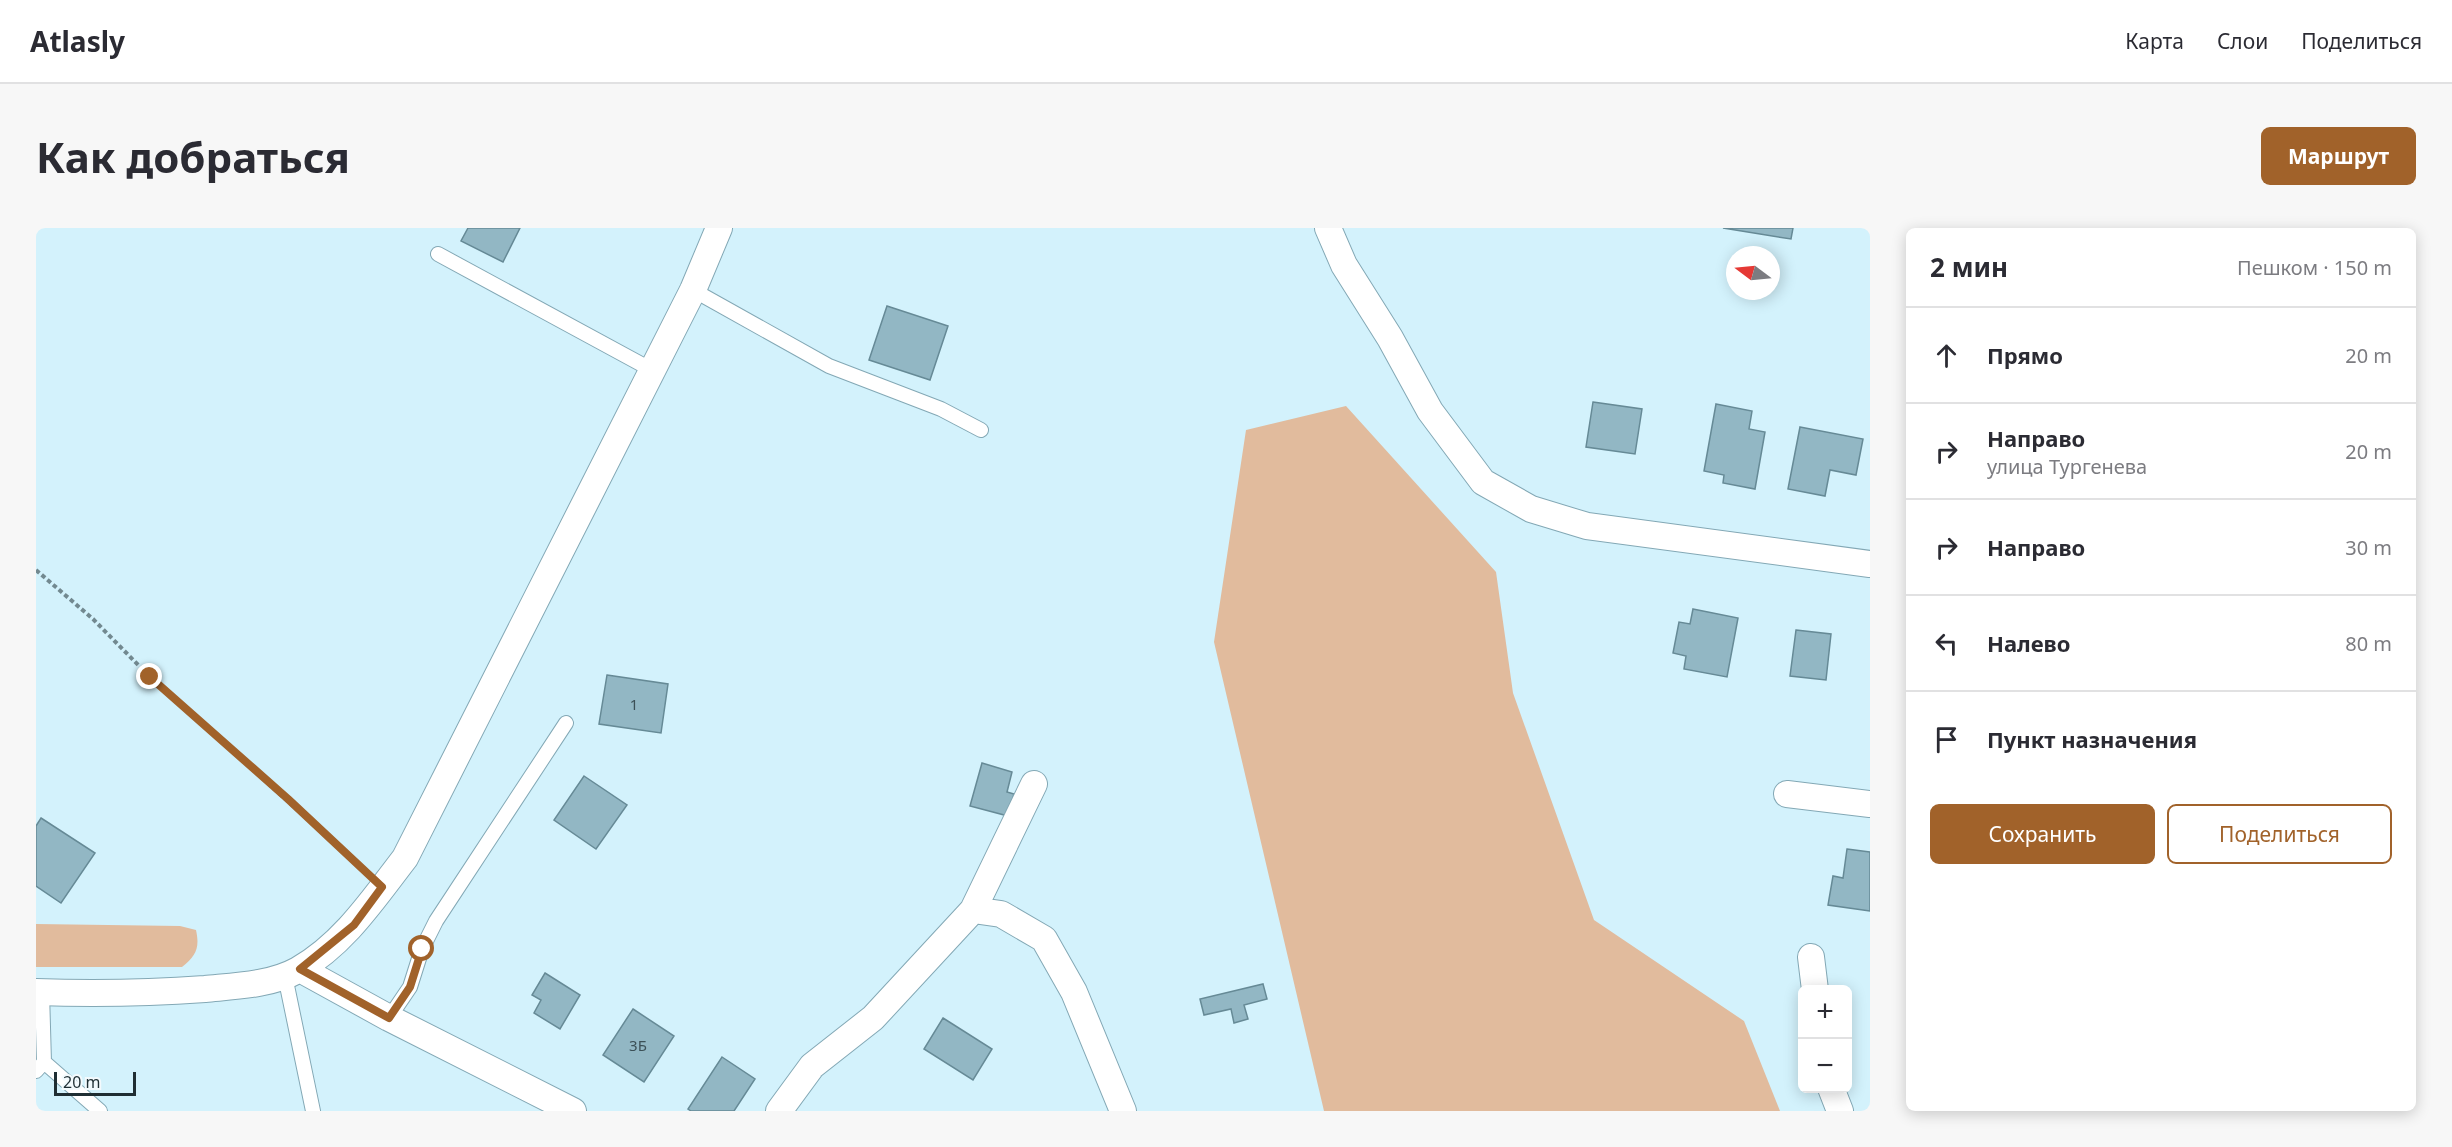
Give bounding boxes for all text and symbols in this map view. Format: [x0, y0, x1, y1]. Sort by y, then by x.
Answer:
text: Atlasly [30, 22, 125, 60]
text: Карта [2125, 27, 2184, 55]
text: Слои [2217, 27, 2268, 55]
text: Поделиться [2301, 27, 2422, 55]
button: Маршрут [2261, 127, 2416, 185]
text: Как добраться [36, 128, 350, 185]
north arrow [1726, 246, 1780, 300]
text: 2 мин [1930, 249, 2008, 285]
text: Пешком · 150 m [2237, 254, 2392, 281]
icon: ahead [1930, 339, 1963, 372]
text: Прямо [1987, 340, 2063, 370]
text: 20 m [2345, 342, 2392, 369]
text: Направо [1987, 423, 2085, 453]
icon: right [1930, 435, 1963, 468]
text: 20 m [2345, 438, 2392, 465]
text: улица Тургенева [1987, 453, 2147, 480]
icon: right [1930, 531, 1963, 564]
text: Направо [1987, 532, 2085, 562]
text: 30 m [2345, 534, 2392, 561]
icon: left [1930, 627, 1963, 660]
text: Налево [1987, 628, 2070, 658]
text: 80 m [2345, 630, 2392, 657]
route end [136, 663, 162, 689]
house number: 1 [630, 694, 638, 714]
icon: arrive [1930, 723, 1963, 756]
text: Пункт назначения [1987, 724, 2197, 754]
button: Сохранить [1930, 804, 2155, 864]
button: Поделиться [2167, 804, 2392, 864]
route start [408, 935, 434, 961]
map controls [1798, 985, 1852, 1093]
button: + [1798, 985, 1852, 1039]
house number: 3Б [629, 1035, 647, 1055]
button: − [1798, 1039, 1852, 1093]
scale bar [54, 1069, 136, 1096]
text: 20 m [63, 1071, 100, 1093]

